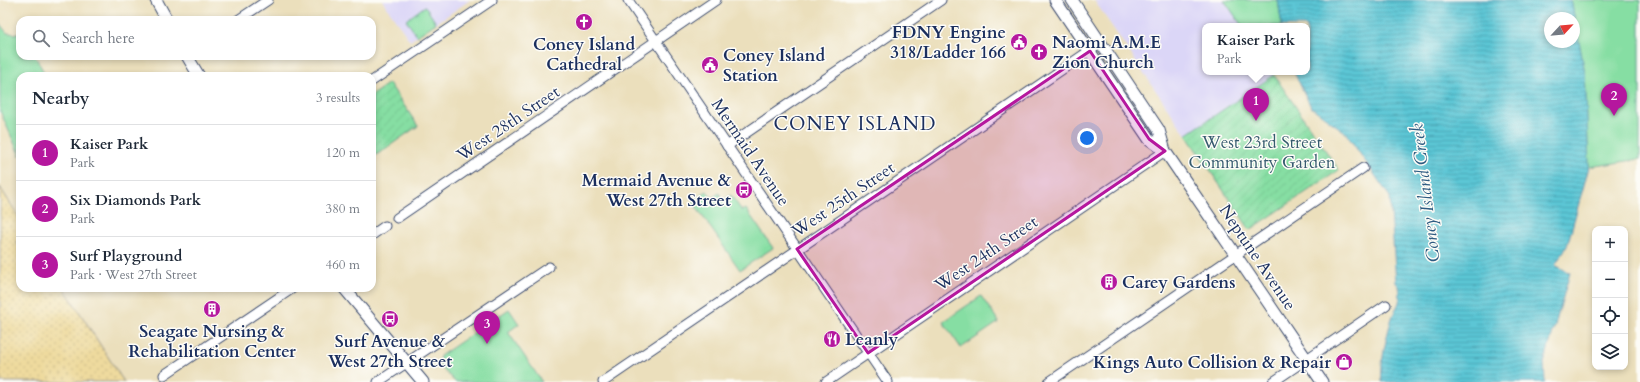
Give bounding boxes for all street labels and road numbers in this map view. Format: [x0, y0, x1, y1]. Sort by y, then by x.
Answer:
street label: West 28th Street [451, 80, 565, 167]
street label: Mermaid Avenue [706, 94, 795, 211]
street label: West 25th Street [786, 156, 900, 243]
street label: Neptune Avenue [1214, 200, 1302, 315]
street label: West 24th Street [929, 210, 1043, 297]

